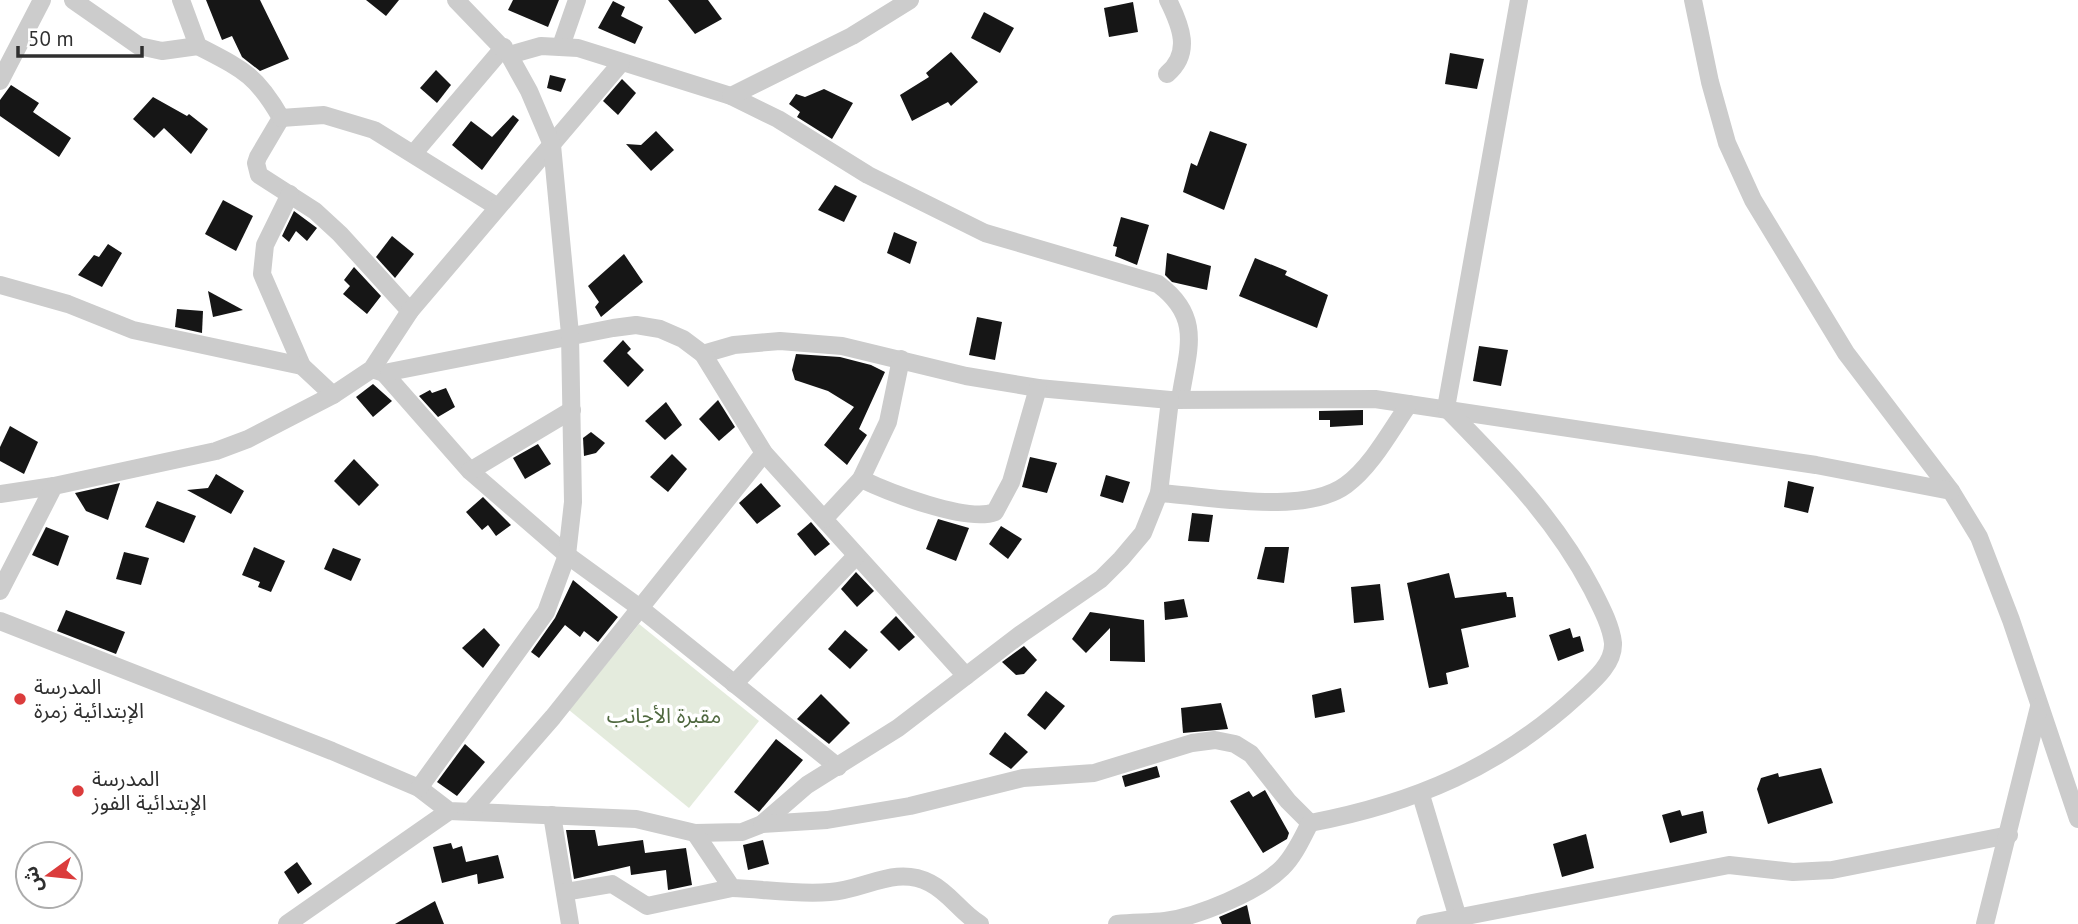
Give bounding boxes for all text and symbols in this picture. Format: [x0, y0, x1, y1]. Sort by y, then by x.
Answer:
scale bar [18, 14, 142, 58]
text: 50 m [28, 25, 74, 52]
place label: المدرسة الإبتدائية زمرة [34, 673, 144, 724]
marker: المدرسة الإبتدائية زمرة [12, 691, 28, 707]
park label: مقبرة الأجانب [607, 702, 721, 729]
place label: المدرسة الإبتدائية الفوز [91, 765, 207, 816]
marker: المدرسة الإبتدائية الفوز [70, 783, 86, 799]
north arrow [14, 840, 84, 910]
text: ش [18, 864, 48, 895]

